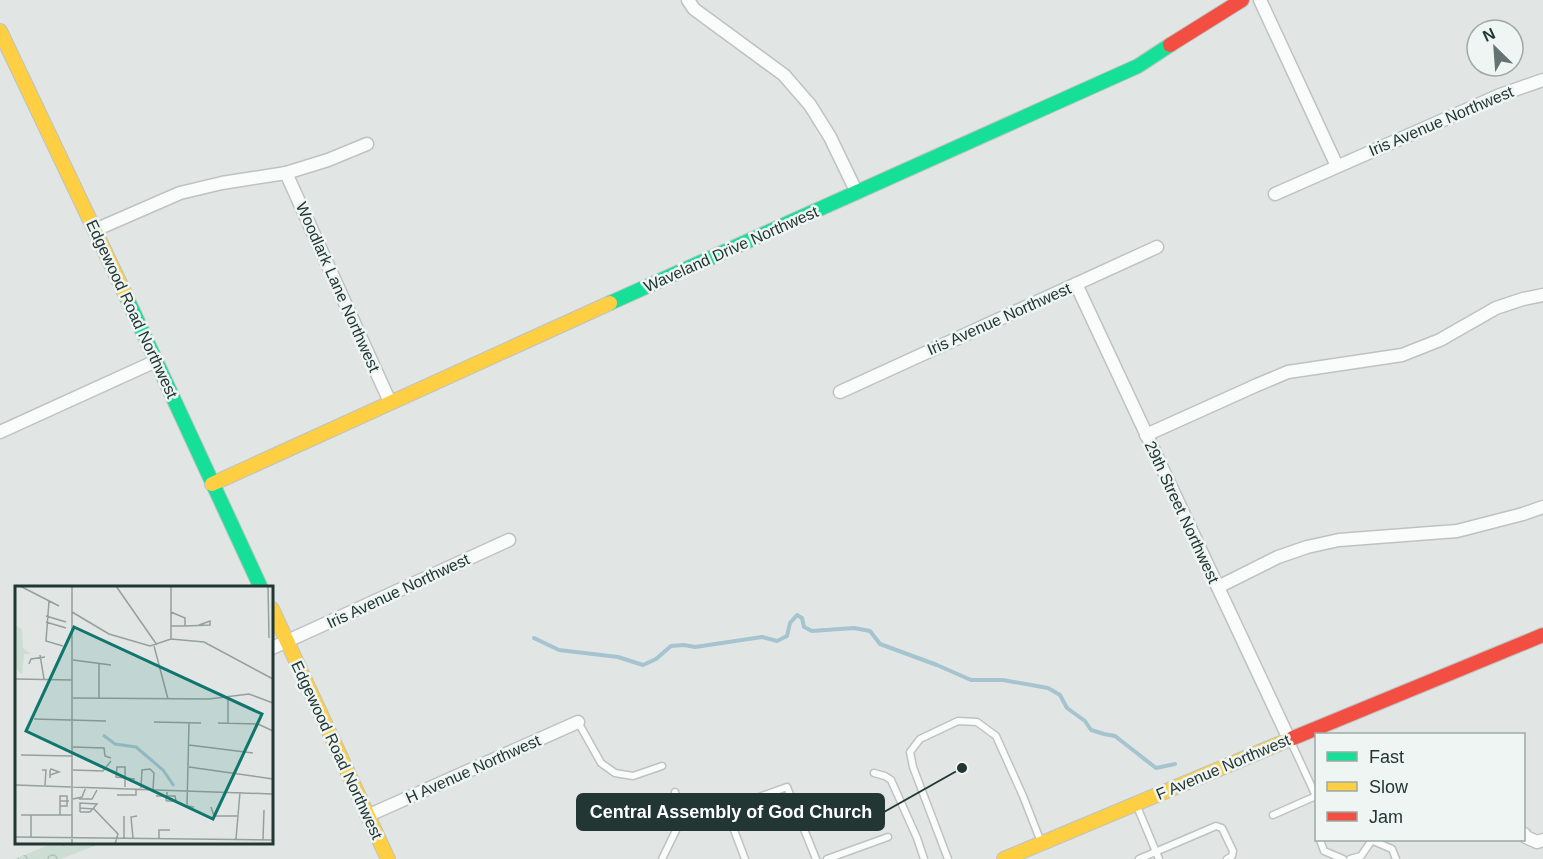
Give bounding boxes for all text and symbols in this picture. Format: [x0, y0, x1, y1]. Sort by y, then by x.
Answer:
north arrow [1465, 18, 1525, 78]
text: N [1480, 25, 1498, 45]
street label: Iris Avenue Northwest [1366, 83, 1516, 159]
street label: Woodlark Lane Northwest [293, 200, 383, 375]
street label: Waveland Drive Northwest [641, 203, 821, 295]
street label: Edgewood Road Northwest [83, 217, 181, 401]
street label: Iris Avenue Northwest [925, 279, 1074, 358]
street label: 29th Street Northwest [1142, 438, 1223, 586]
street label: Iris Avenue Northwest [324, 550, 472, 632]
inset map [15, 586, 273, 844]
street label: Edgewood Road Northwest [288, 658, 386, 842]
street label: H Avenue Northwest [403, 731, 543, 806]
street label: F Avenue Northwest [1154, 731, 1293, 803]
legend [1315, 733, 1525, 841]
text: Fast [1369, 747, 1404, 767]
text: Slow [1369, 777, 1409, 797]
callout: Central Assembly of God Church [577, 794, 884, 830]
text: Central Assembly of God Church [590, 802, 872, 822]
text: Jam [1369, 807, 1403, 827]

